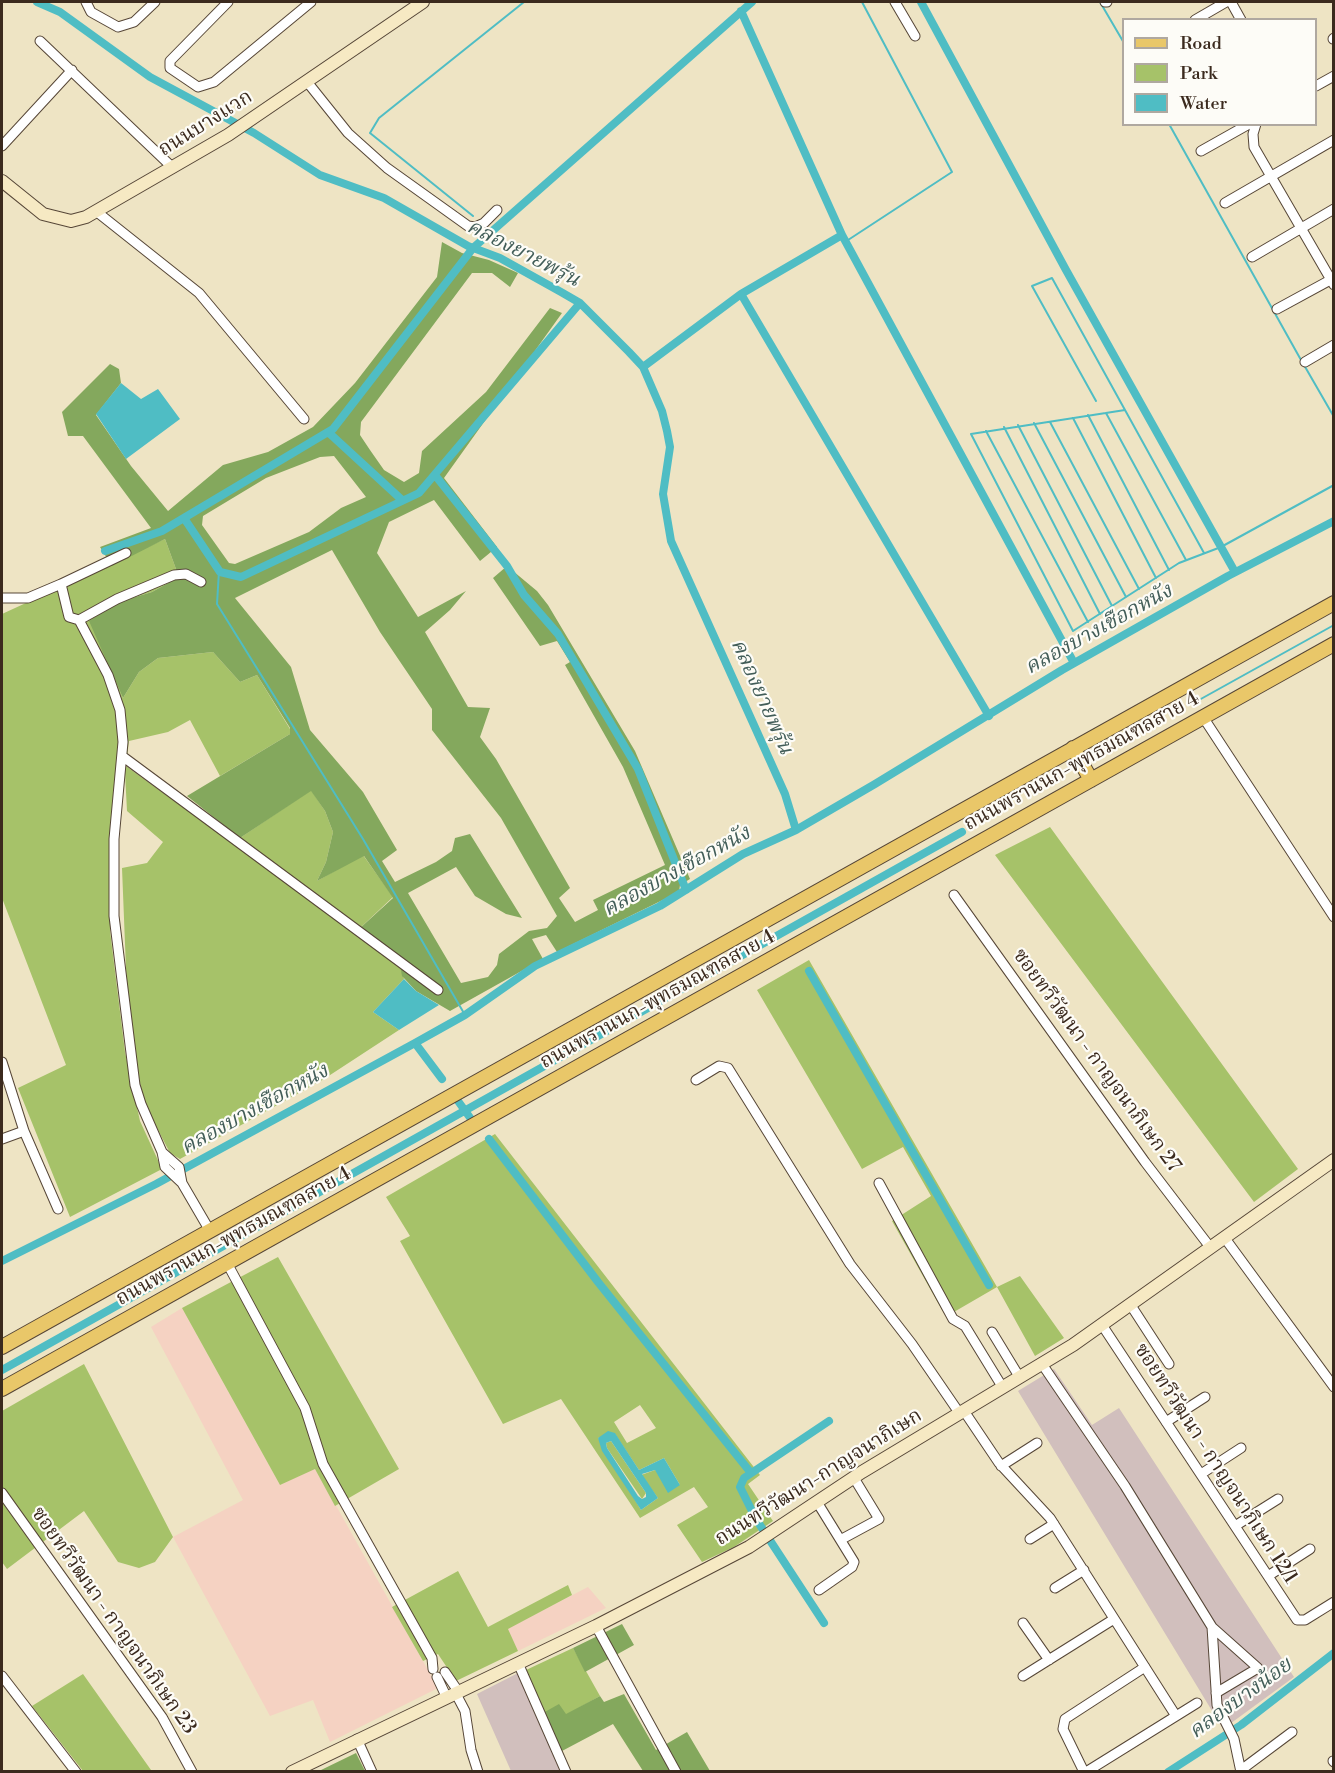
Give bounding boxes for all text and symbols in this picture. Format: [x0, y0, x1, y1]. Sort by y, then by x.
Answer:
legend [1122, 18, 1317, 126]
text: Road [1180, 32, 1222, 55]
text: Park [1180, 62, 1217, 85]
street label: ถนนบางแวก [154, 86, 258, 162]
text: Water [1180, 92, 1227, 115]
water label: คลองยายพรุ้น [462, 215, 584, 293]
water label: คลองบางเชือกหนัง [1021, 579, 1177, 681]
water label: คลองยายพรุ้น [724, 636, 798, 758]
street label: ถนนพรานนก-พุทธมณฑลสาย 4 [960, 687, 1204, 837]
water label: คลองบางเชือกหนัง [599, 821, 755, 923]
street label: ถนนพรานนก-พุทธมณฑลสาย 4 [536, 925, 780, 1075]
street label: ซอยทวีวัฒนา - กาญจนาภิเษก 27 [1007, 945, 1185, 1177]
water label: คลองบางเชือกหนัง [177, 1059, 333, 1161]
street label: ถนนพรานนก-พุทธมณฑลสาย 4 [112, 1162, 356, 1312]
street label: ซอยทวีวัฒนา - กาญจนาภิเษก 12/1 [1128, 1339, 1302, 1589]
street label: ถนนทวีวัฒนา-กาญจนาภิเษก [711, 1404, 927, 1552]
street label: ซอยทวีวัฒนา - กาญจนาภิเษก 23 [25, 1503, 201, 1739]
water label: คลองบางน้อย [1185, 1653, 1297, 1745]

